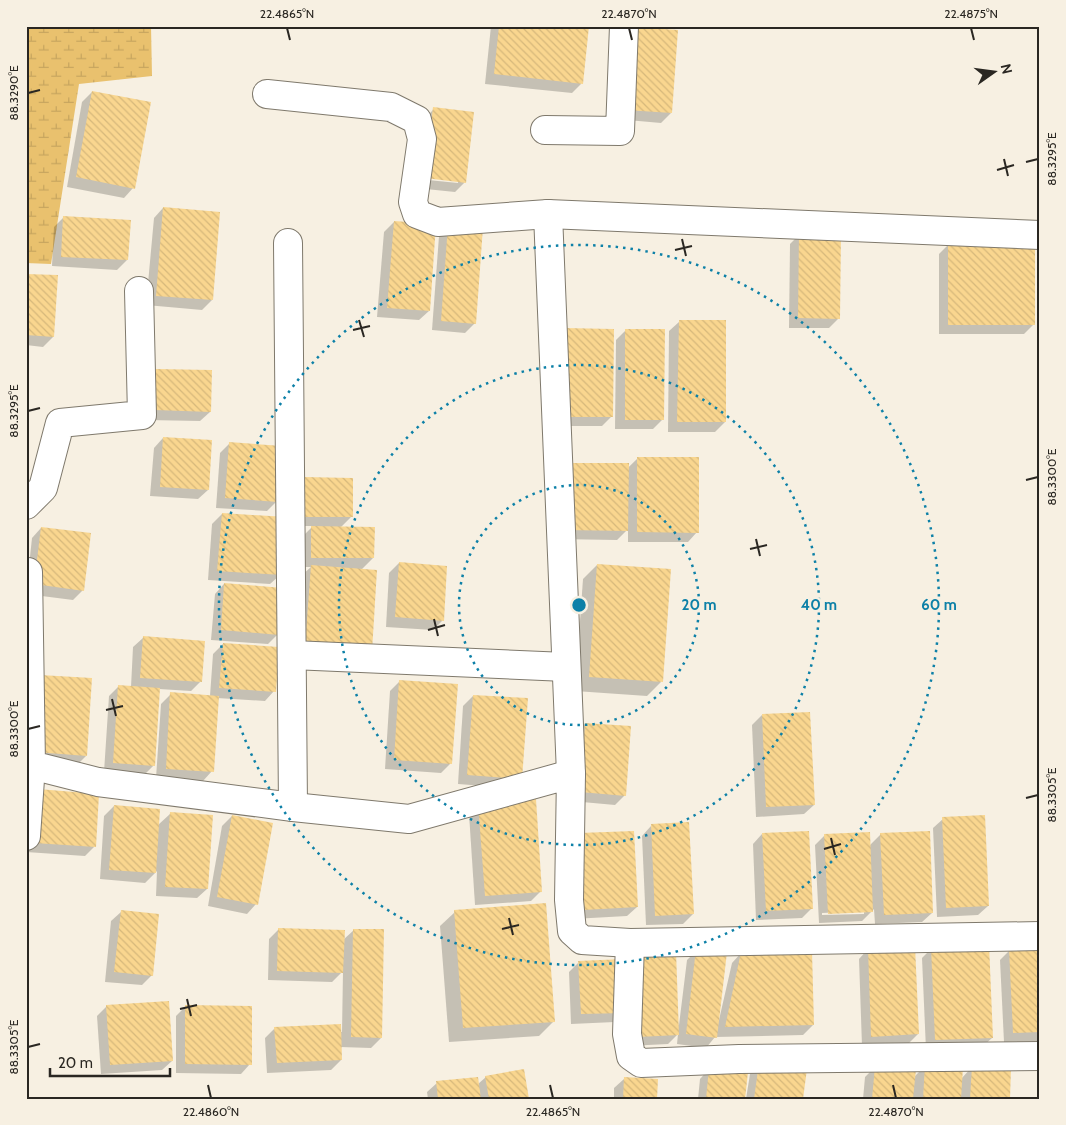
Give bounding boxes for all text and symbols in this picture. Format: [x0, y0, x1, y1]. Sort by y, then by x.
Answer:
text: 22.4865°N [260, 6, 314, 21]
text: 22.4870°N [601, 6, 657, 21]
text: 22.4875°N [944, 6, 998, 21]
north arrow [968, 48, 1018, 98]
text: N [997, 62, 1017, 76]
text: 88.3290°E [6, 65, 21, 121]
text: 88.3295°E [1044, 132, 1059, 186]
text: 88.3295°E [6, 384, 21, 438]
text: 88.3300°E [1044, 448, 1059, 505]
centre of rings [570, 596, 588, 614]
text: 20 m [682, 596, 716, 614]
text: 40 m [801, 596, 837, 614]
text: 60 m [921, 596, 957, 614]
text: 88.3300°E [6, 700, 21, 757]
text: 88.3305°E [1044, 767, 1059, 823]
text: 88.3305°E [6, 1019, 21, 1075]
scale bar [50, 1045, 170, 1077]
text: 20 m [58, 1054, 93, 1072]
text: 22.4860°N [183, 1104, 239, 1119]
text: 22.4865°N [526, 1104, 580, 1119]
text: 22.4870°N [868, 1104, 924, 1119]

